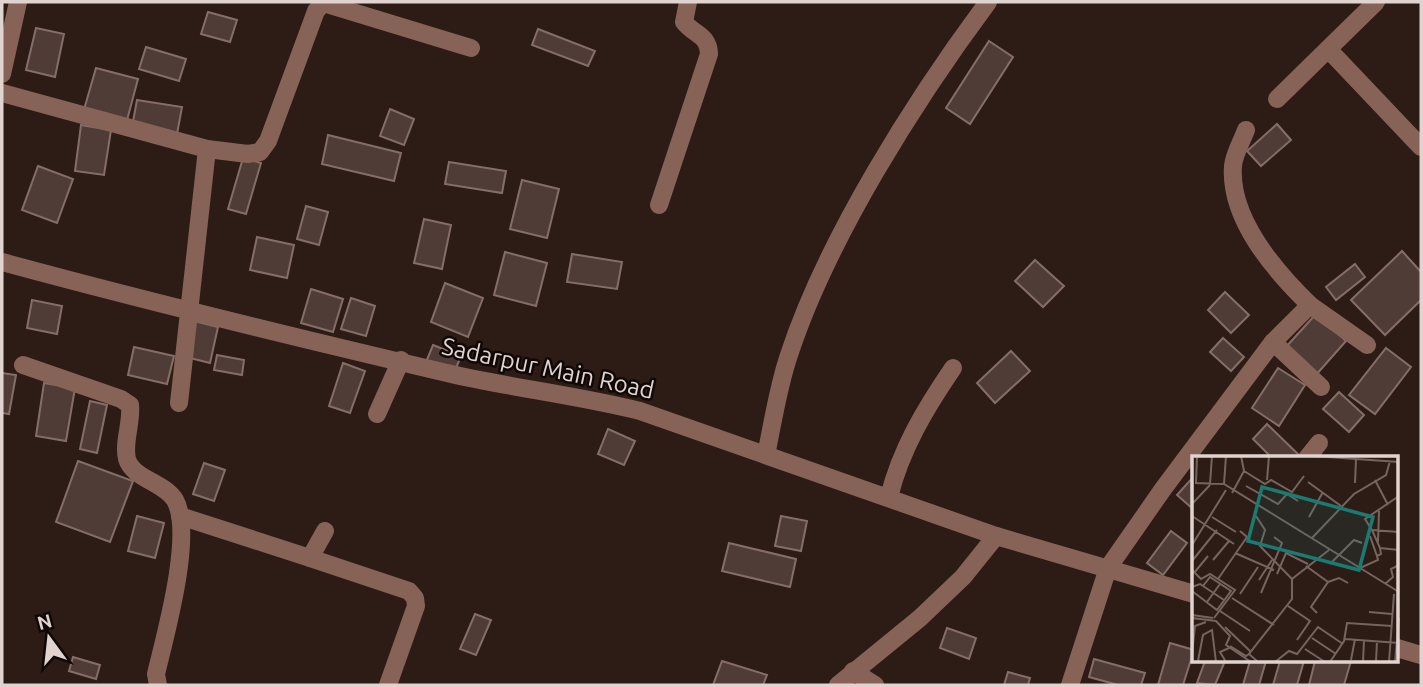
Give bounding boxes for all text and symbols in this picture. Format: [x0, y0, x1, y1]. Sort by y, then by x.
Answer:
street label: Sadarpur Main Road [439, 332, 657, 404]
inset map [1192, 456, 1398, 662]
north arrow [14, 603, 84, 673]
text: N [35, 609, 54, 634]

